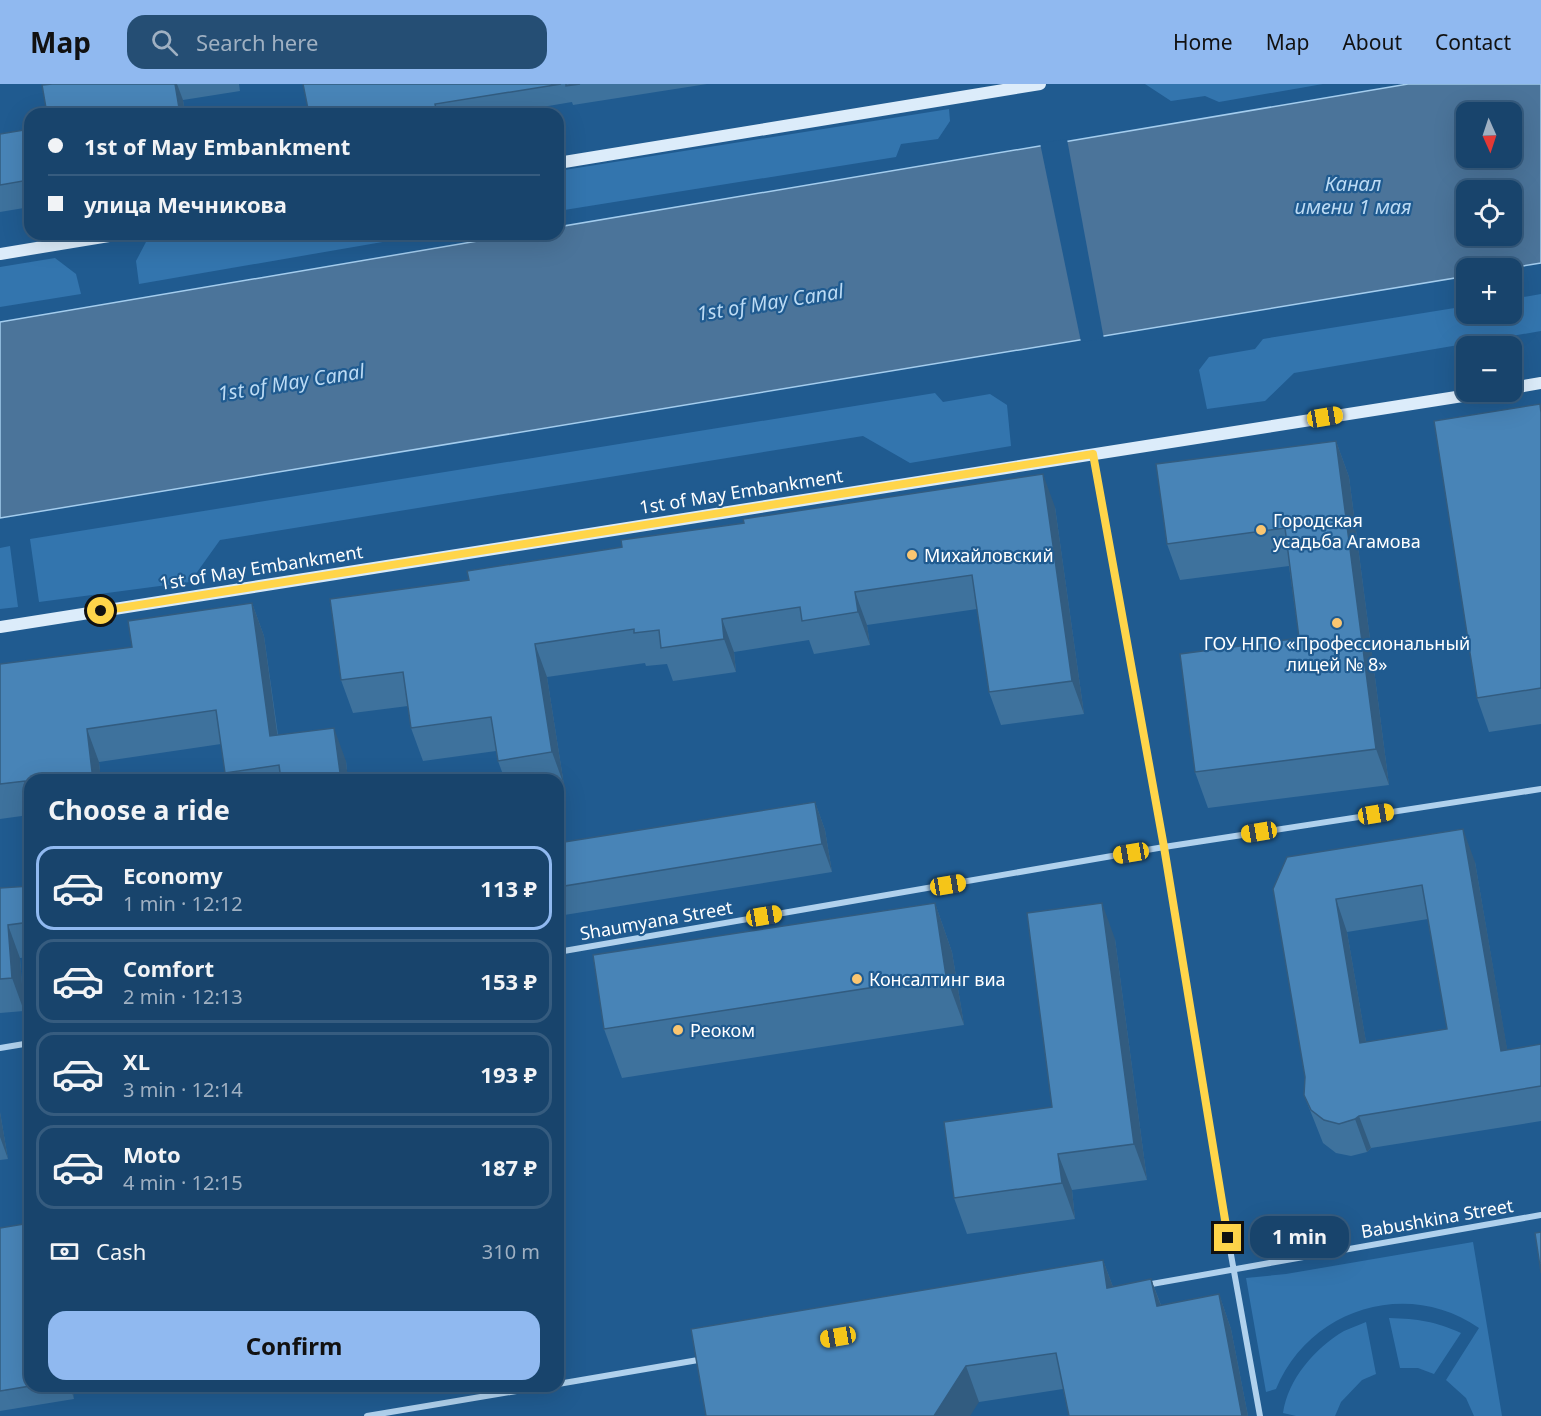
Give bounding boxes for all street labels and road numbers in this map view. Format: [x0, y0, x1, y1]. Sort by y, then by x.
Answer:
street label: 1st of May Embankment [638, 463, 845, 519]
street label: 1st of May Embankment [158, 539, 365, 595]
street label: Shaumyana Street [578, 895, 735, 945]
street label: Babushkina Street [1359, 1193, 1515, 1243]

